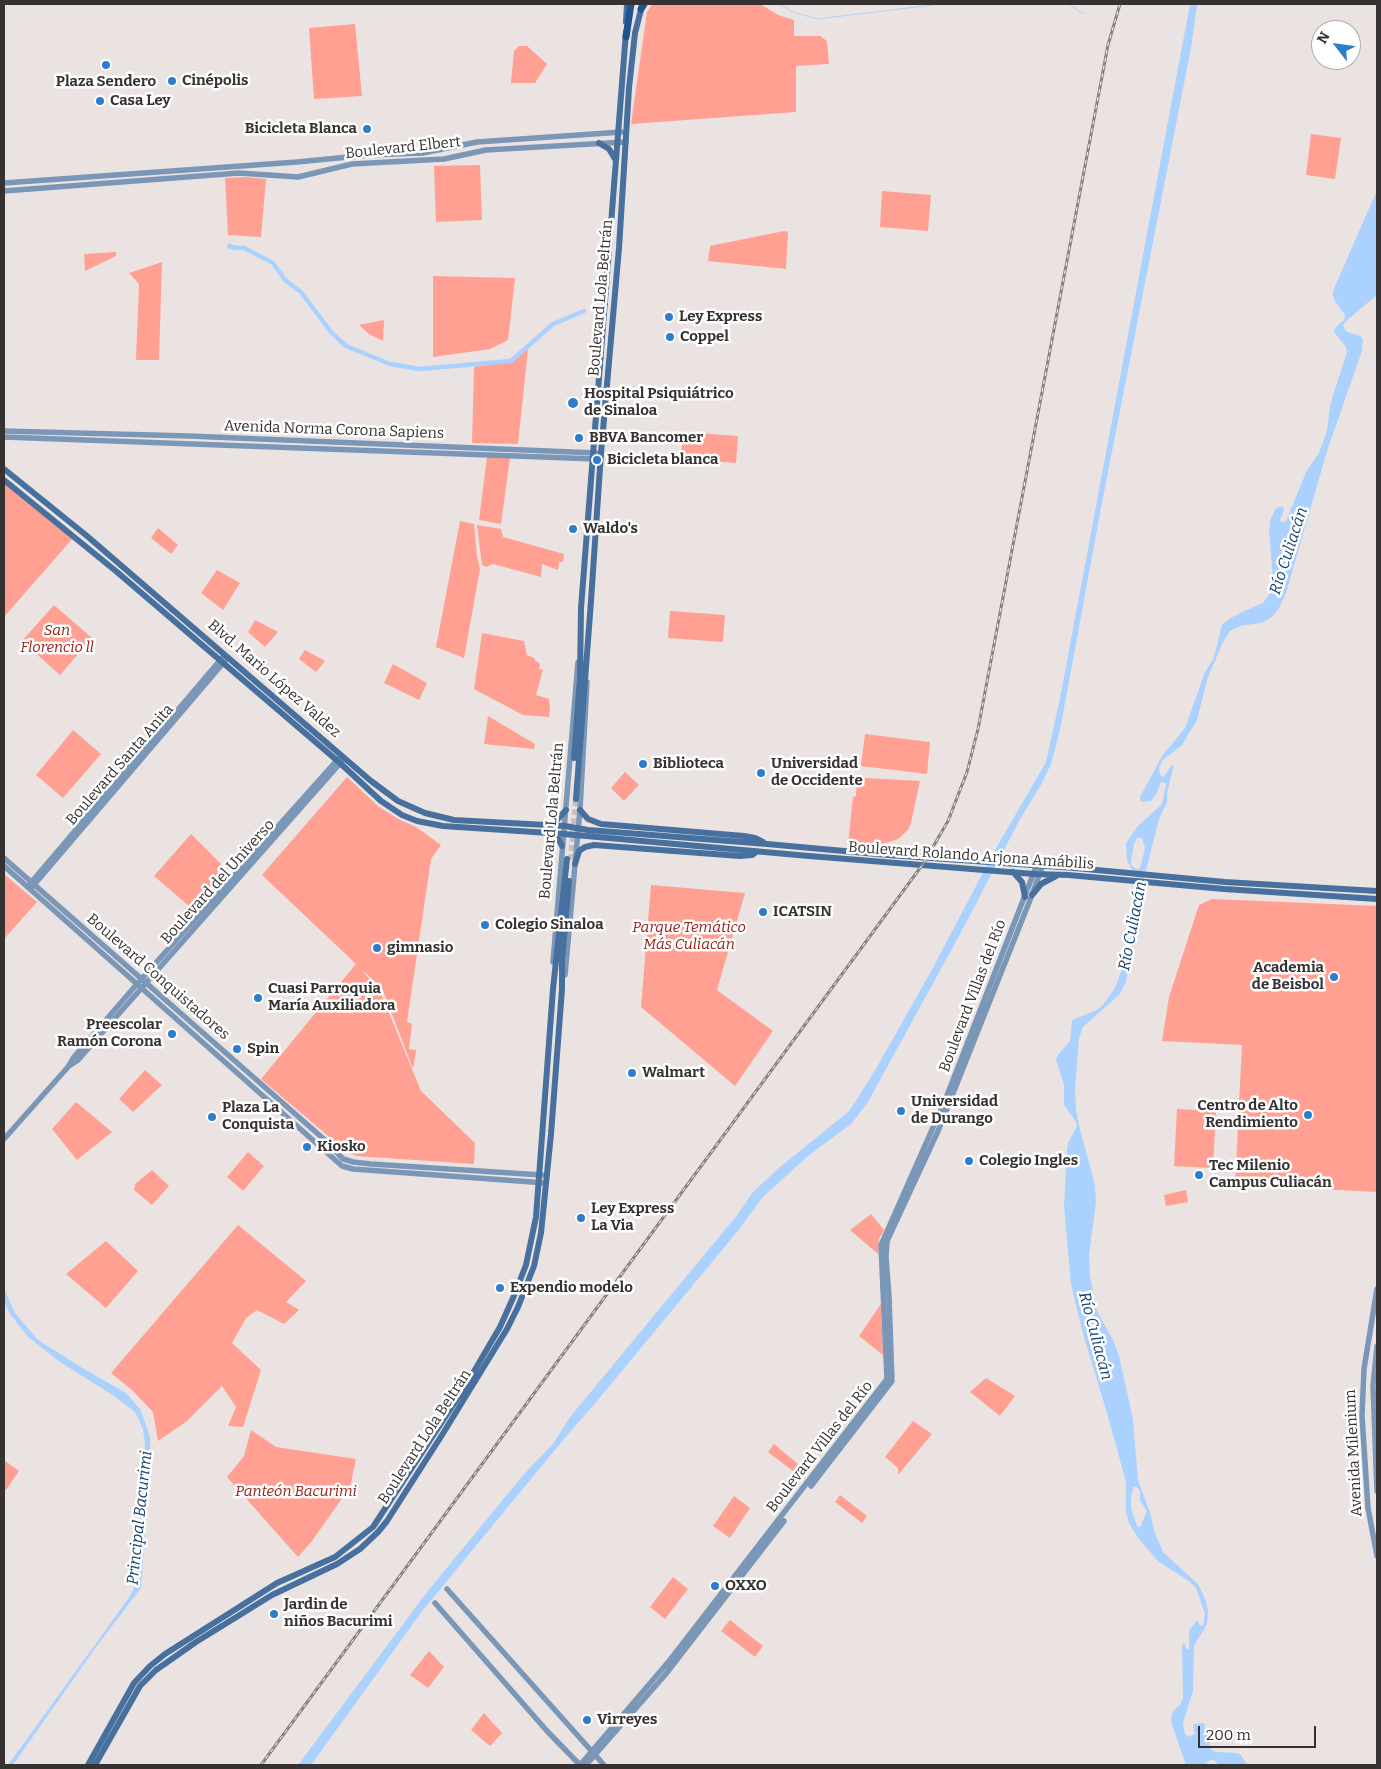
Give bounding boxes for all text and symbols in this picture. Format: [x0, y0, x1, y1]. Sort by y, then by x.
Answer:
north arrow [1311, 20, 1361, 70]
text: N [1313, 29, 1334, 47]
marker: Plaza Sendero [100, 59, 112, 71]
place label: Cinépolis [182, 72, 248, 90]
place label: Plaza Sendero [56, 73, 156, 91]
marker: Cinépolis [166, 75, 178, 87]
place label: Casa Ley [110, 92, 171, 110]
marker: Casa Ley [94, 95, 106, 107]
place label: Bicicleta Blanca [245, 120, 357, 138]
marker: Bicicleta Blanca [361, 123, 373, 135]
street label: Boulevard Elbert [344, 133, 462, 163]
street label: Boulevard Lola Beltrán [585, 219, 617, 377]
place label: Ley Express [679, 308, 762, 326]
marker: Ley Express [663, 311, 675, 323]
place label: Coppel [680, 328, 729, 346]
marker: Coppel [664, 331, 676, 343]
place label: Hospital Psiquiátrico de Sinaloa [584, 385, 734, 420]
marker: Hospital Psiquiátrico de Sinaloa [566, 396, 580, 410]
street label: Avenida Norma Corona Sapiens [224, 417, 444, 443]
place label: BBVA Bancomer [589, 429, 703, 447]
marker: BBVA Bancomer [573, 432, 585, 444]
place label: Bicicleta blanca [607, 451, 718, 469]
marker: Bicicleta blanca [591, 454, 603, 466]
water label: Río Culiacán [1266, 505, 1312, 597]
place label: Waldo's [583, 520, 638, 538]
marker: Waldo's [567, 523, 579, 535]
street label: Blvd. Mario López Valdez [204, 616, 344, 742]
park label: San Florencio ll [20, 622, 94, 657]
street label: Boulevard Santa Anita [63, 701, 177, 829]
street label: Boulevard Lola Beltrán [536, 742, 568, 900]
place label: Biblioteca [653, 755, 724, 773]
place label: Universidad de Occidente [771, 755, 863, 790]
marker: Biblioteca [637, 758, 649, 770]
marker: Universidad de Occidente [755, 767, 767, 779]
street label: Boulevard del Universo [157, 816, 279, 948]
street label: Boulevard Rolando Arjona Amábilis [847, 838, 1095, 874]
water label: Río Culiacán [1115, 880, 1151, 972]
place label: ICATSIN [773, 903, 832, 921]
marker: ICATSIN [757, 906, 769, 918]
street label: Boulevard Conquistadores [83, 910, 233, 1044]
place label: Colegio Sinaloa [495, 916, 604, 934]
street label: Boulevard Villas del Río [936, 917, 1010, 1075]
marker: Colegio Sinaloa [479, 919, 491, 931]
park label: Parque Temático Más Culiacán [632, 919, 746, 954]
place label: gimnasio [387, 939, 453, 957]
marker: gimnasio [371, 942, 383, 954]
place label: Academia de Beisbol [1252, 959, 1324, 994]
marker: Academia de Beisbol [1328, 971, 1340, 983]
place label: Cuasi Parroquia María Auxiliadora [268, 980, 395, 1015]
marker: Cuasi Parroquia María Auxiliadora [252, 992, 264, 1004]
place label: Preescolar Ramón Corona [57, 1016, 162, 1051]
marker: Preescolar Ramón Corona [166, 1028, 178, 1040]
place label: Spin [247, 1040, 279, 1058]
marker: Spin [231, 1043, 243, 1055]
place label: Walmart [642, 1064, 705, 1082]
marker: Walmart [626, 1067, 638, 1079]
place label: Universidad de Durango [911, 1093, 998, 1128]
place label: Centro de Alto Rendimiento [1197, 1097, 1298, 1132]
place label: Plaza La Conquista [222, 1099, 294, 1134]
marker: Universidad de Durango [895, 1105, 907, 1117]
marker: Centro de Alto Rendimiento [1302, 1109, 1314, 1121]
marker: Plaza La Conquista [206, 1111, 218, 1123]
place label: Kiosko [317, 1138, 366, 1156]
marker: Kiosko [301, 1141, 313, 1153]
place label: Colegio Ingles [979, 1152, 1078, 1170]
marker: Colegio Ingles [963, 1155, 975, 1167]
place label: Tec Milenio Campus Culiacán [1209, 1157, 1332, 1192]
marker: Tec Milenio Campus Culiacán [1193, 1169, 1205, 1181]
place label: Ley Express La Via [591, 1200, 674, 1235]
marker: Ley Express La Via [575, 1212, 587, 1224]
place label: Expendio modelo [510, 1279, 633, 1297]
marker: Expendio modelo [494, 1282, 506, 1294]
water label: Río Culiacán [1074, 1290, 1116, 1382]
street label: Boulevard Lola Beltrán [375, 1366, 475, 1508]
street label: Boulevard Villas del Río [763, 1378, 877, 1516]
street label: Avenida Milenium [1342, 1389, 1366, 1517]
water label: Principal Bacurimi [123, 1450, 157, 1586]
park label: Panteón Bacurimi [235, 1483, 357, 1501]
place label: OXXO [725, 1577, 767, 1595]
marker: OXXO [709, 1580, 721, 1592]
place label: Jardin de niños Bacurimi [284, 1596, 393, 1631]
marker: Jardin de niños Bacurimi [268, 1608, 280, 1620]
place label: Virreyes [597, 1711, 657, 1729]
marker: Virreyes [581, 1714, 593, 1726]
scale bar [1201, 1716, 1318, 1748]
text: 200 m [1206, 1726, 1251, 1744]

